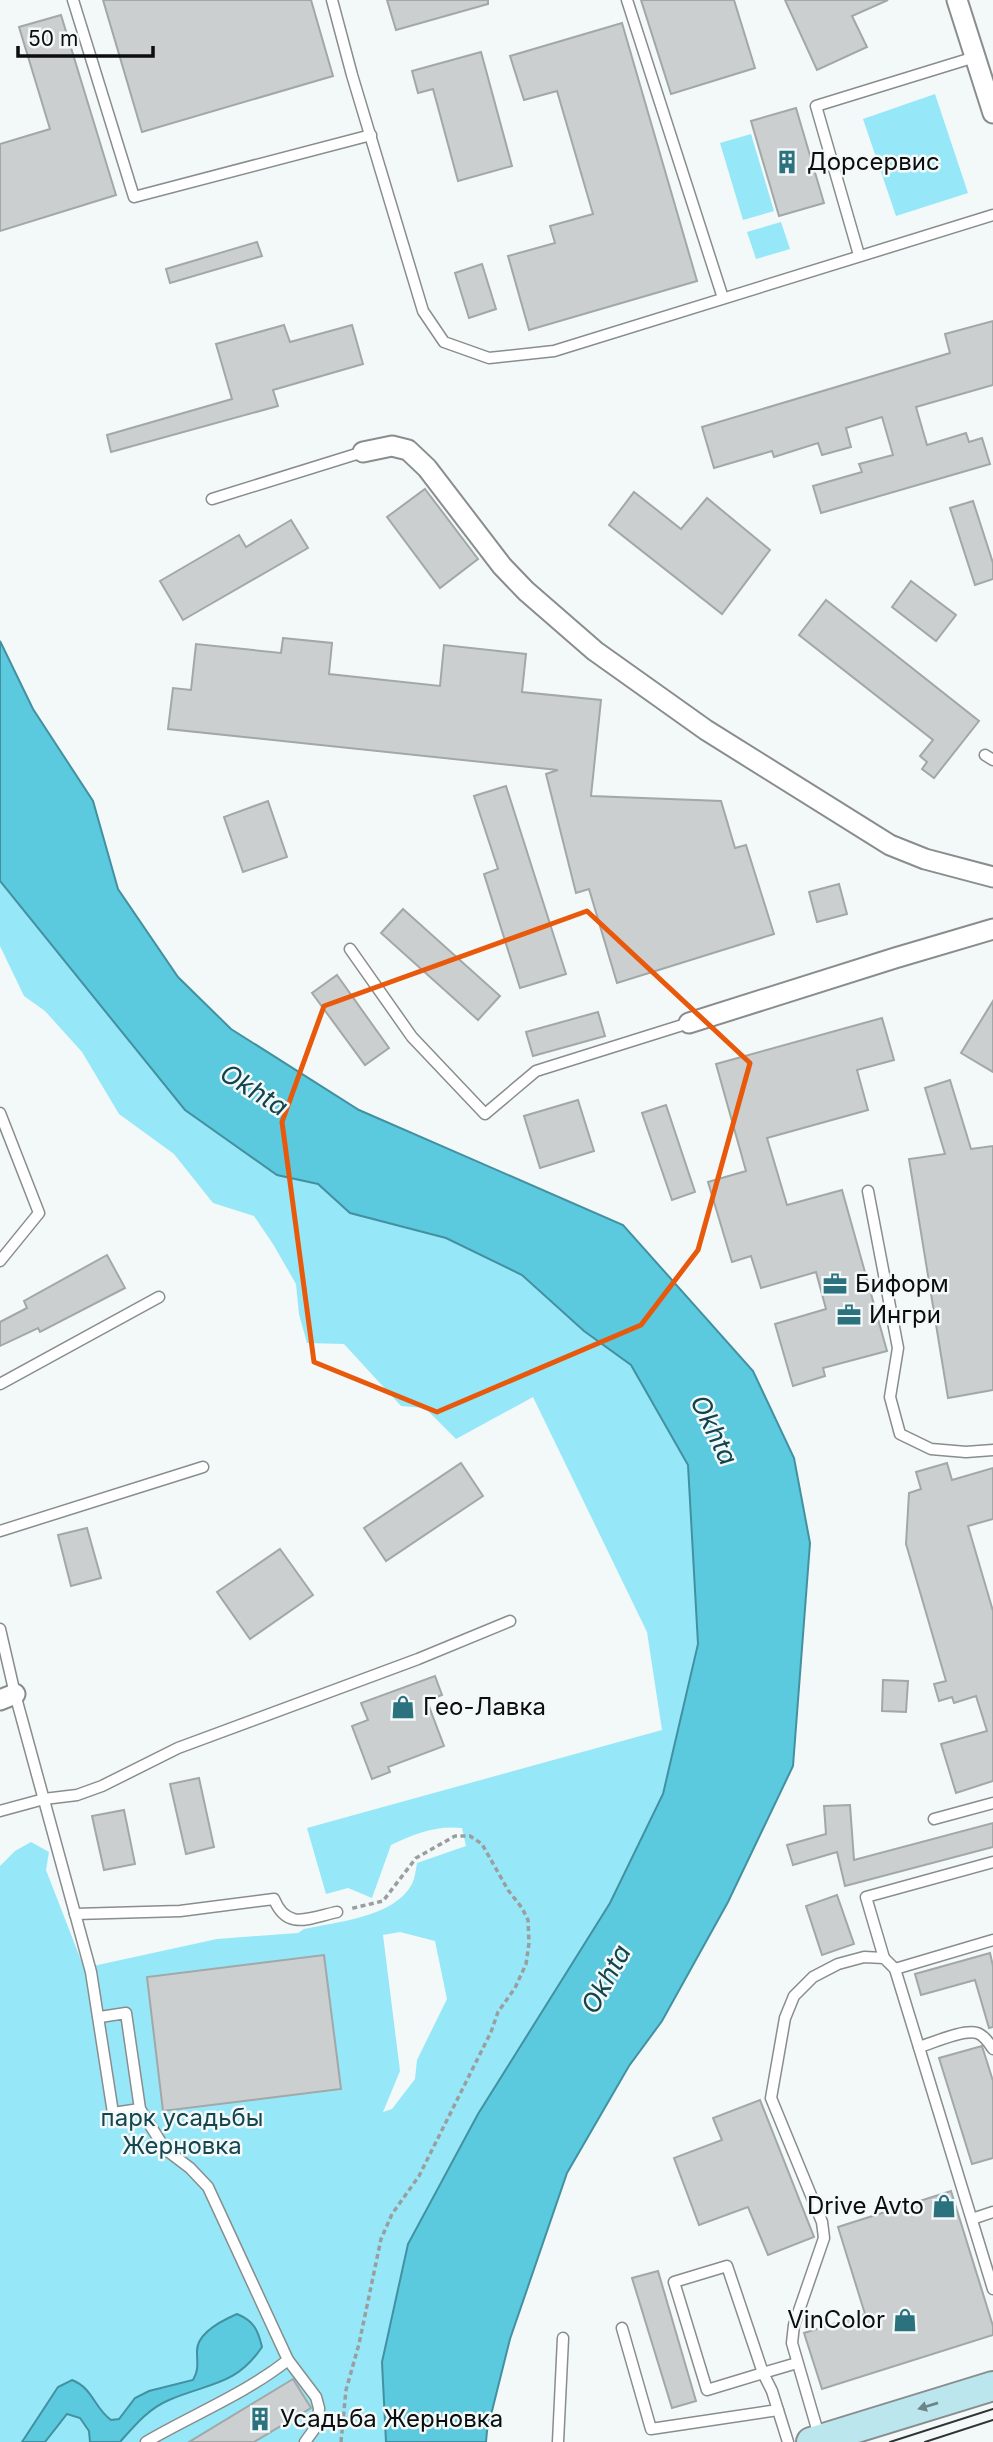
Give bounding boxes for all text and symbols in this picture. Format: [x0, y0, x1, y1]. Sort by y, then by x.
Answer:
scale bar [18, 14, 152, 58]
text: 50 m [28, 26, 78, 51]
place label: Дорсервис [807, 147, 940, 176]
building icon: Дорсервис [773, 148, 801, 176]
water label: Okhta [215, 1057, 294, 1122]
place label: Биформ [855, 1269, 949, 1298]
office icon: Биформ [821, 1270, 849, 1298]
place label: Ингри [869, 1300, 941, 1329]
office icon: Ингри [835, 1301, 863, 1329]
water label: Okhta [684, 1390, 745, 1470]
place label: Гео-Лавка [423, 1692, 546, 1721]
shop icon: Гео-Лавка [389, 1693, 417, 1721]
water label: Okhta [574, 1939, 637, 2019]
park label: парк усадьбы Жерновка [101, 2103, 263, 2160]
place label: Drive Avto [807, 2191, 924, 2220]
shop icon: Drive Avto [930, 2192, 958, 2220]
place label: VinColor [787, 2305, 885, 2334]
shop icon: VinColor [891, 2306, 919, 2334]
one-way arrow [917, 2401, 938, 2412]
place label: Усадьба Жерновка [280, 2404, 503, 2433]
building icon: Усадьба Жерновка [246, 2405, 274, 2433]

